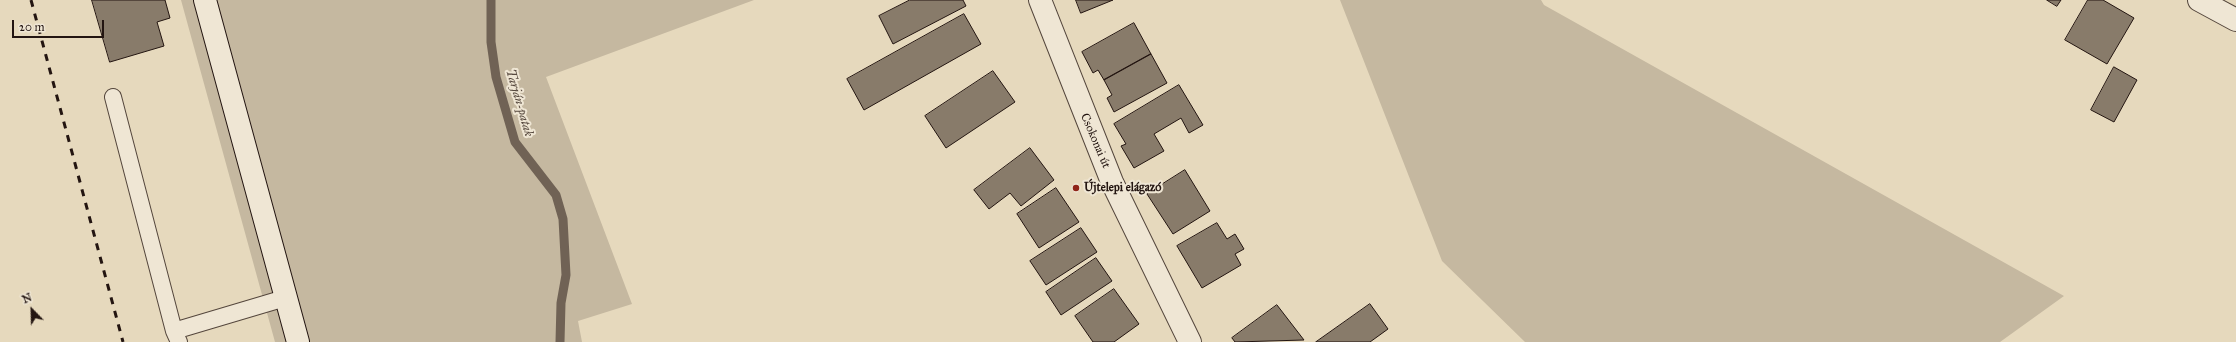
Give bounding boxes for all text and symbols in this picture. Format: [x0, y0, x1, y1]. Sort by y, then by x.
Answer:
scale bar [14, 12, 106, 38]
text: 20 m [19, 20, 45, 34]
water label: Tarján-patak [502, 67, 536, 139]
street label: Csokonai út [1077, 111, 1113, 171]
place label: Újtelepi elágazó [1084, 181, 1161, 195]
marker: Újtelepi elágazó [1071, 183, 1081, 193]
north arrow [12, 290, 52, 330]
text: N [20, 291, 34, 306]

